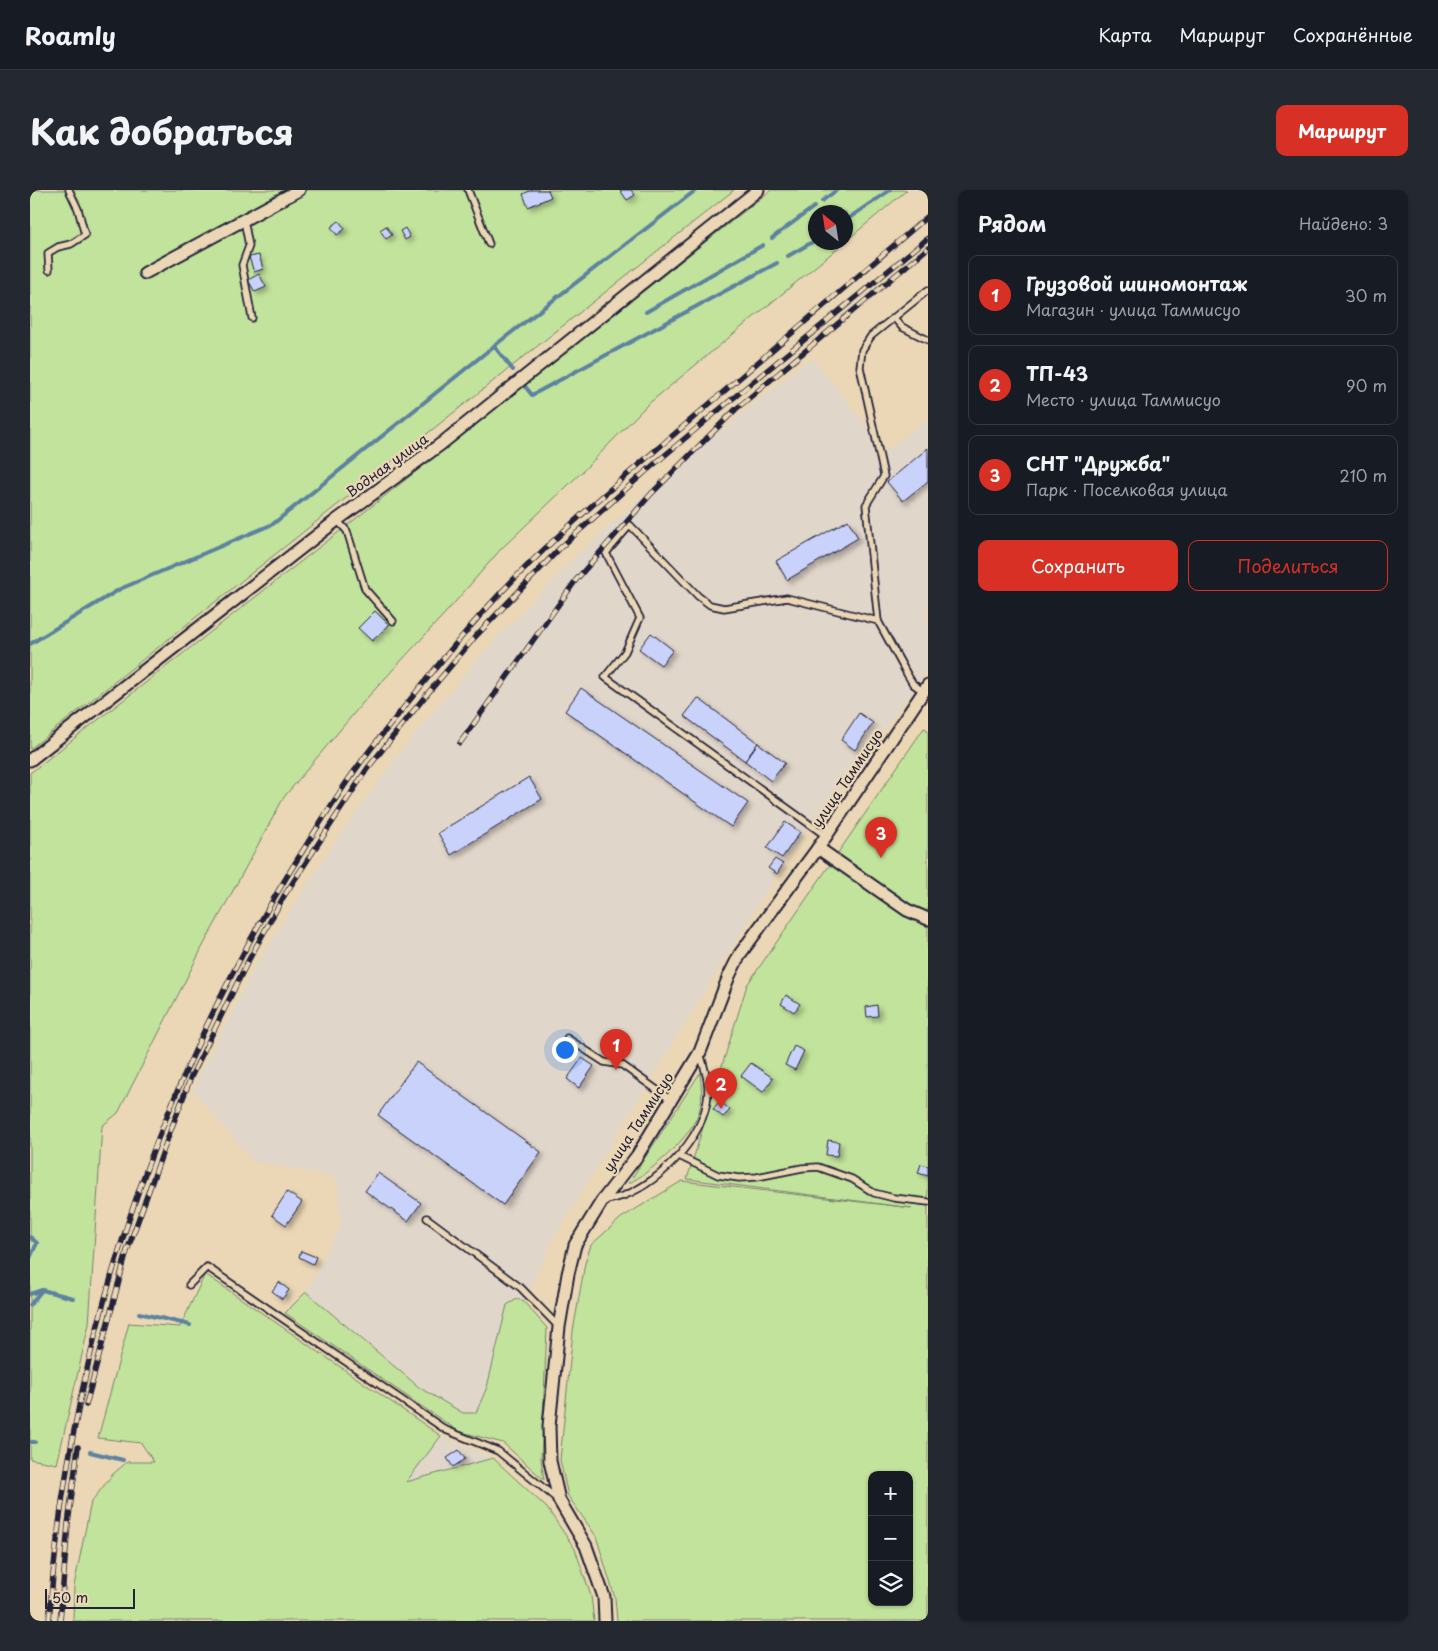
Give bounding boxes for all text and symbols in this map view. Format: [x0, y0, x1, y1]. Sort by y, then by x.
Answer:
text: Roamly [25, 17, 116, 53]
text: Карта [1099, 21, 1151, 48]
text: Маршрут [1179, 21, 1265, 48]
text: Сохранённые [1293, 21, 1413, 48]
text: Как добраться [30, 104, 294, 157]
button: Маршрут [1276, 105, 1408, 156]
north arrow [808, 205, 853, 250]
text: Рядом [978, 207, 1046, 239]
text: Найдено: 3 [1299, 211, 1388, 235]
text: Грузовой шиномонтаж [1026, 269, 1247, 297]
text: 1 [991, 283, 999, 307]
text: 30 m [1345, 283, 1387, 307]
text: Магазин · улица Таммисуо [1026, 297, 1241, 321]
text: ТП-43 [1026, 359, 1088, 387]
text: 2 [989, 373, 1001, 397]
text: 90 m [1346, 373, 1387, 397]
text: Место · улица Таммисуо [1026, 387, 1221, 411]
street label: Водная улица [342, 428, 432, 502]
text: СНТ "Дружба" [1026, 449, 1170, 477]
text: 3 [990, 463, 1000, 487]
text: 210 m [1339, 463, 1387, 487]
text: Парк · Поселковая улица [1026, 477, 1227, 501]
button: Сохранить [978, 540, 1178, 591]
button: Поделиться [1188, 540, 1388, 591]
street label: улица Таммисуо [806, 724, 888, 832]
pin: 3 [865, 817, 897, 858]
pin: 1 [600, 1029, 632, 1070]
your location [552, 1037, 578, 1063]
street label: улица Таммисуо [598, 1068, 678, 1176]
pin: 2 [705, 1068, 737, 1109]
map controls [868, 1471, 913, 1606]
button: + [868, 1471, 913, 1516]
button: − [868, 1516, 913, 1561]
button: layers [868, 1561, 913, 1606]
scale bar [45, 1586, 135, 1609]
text: 50 m [52, 1587, 88, 1608]

